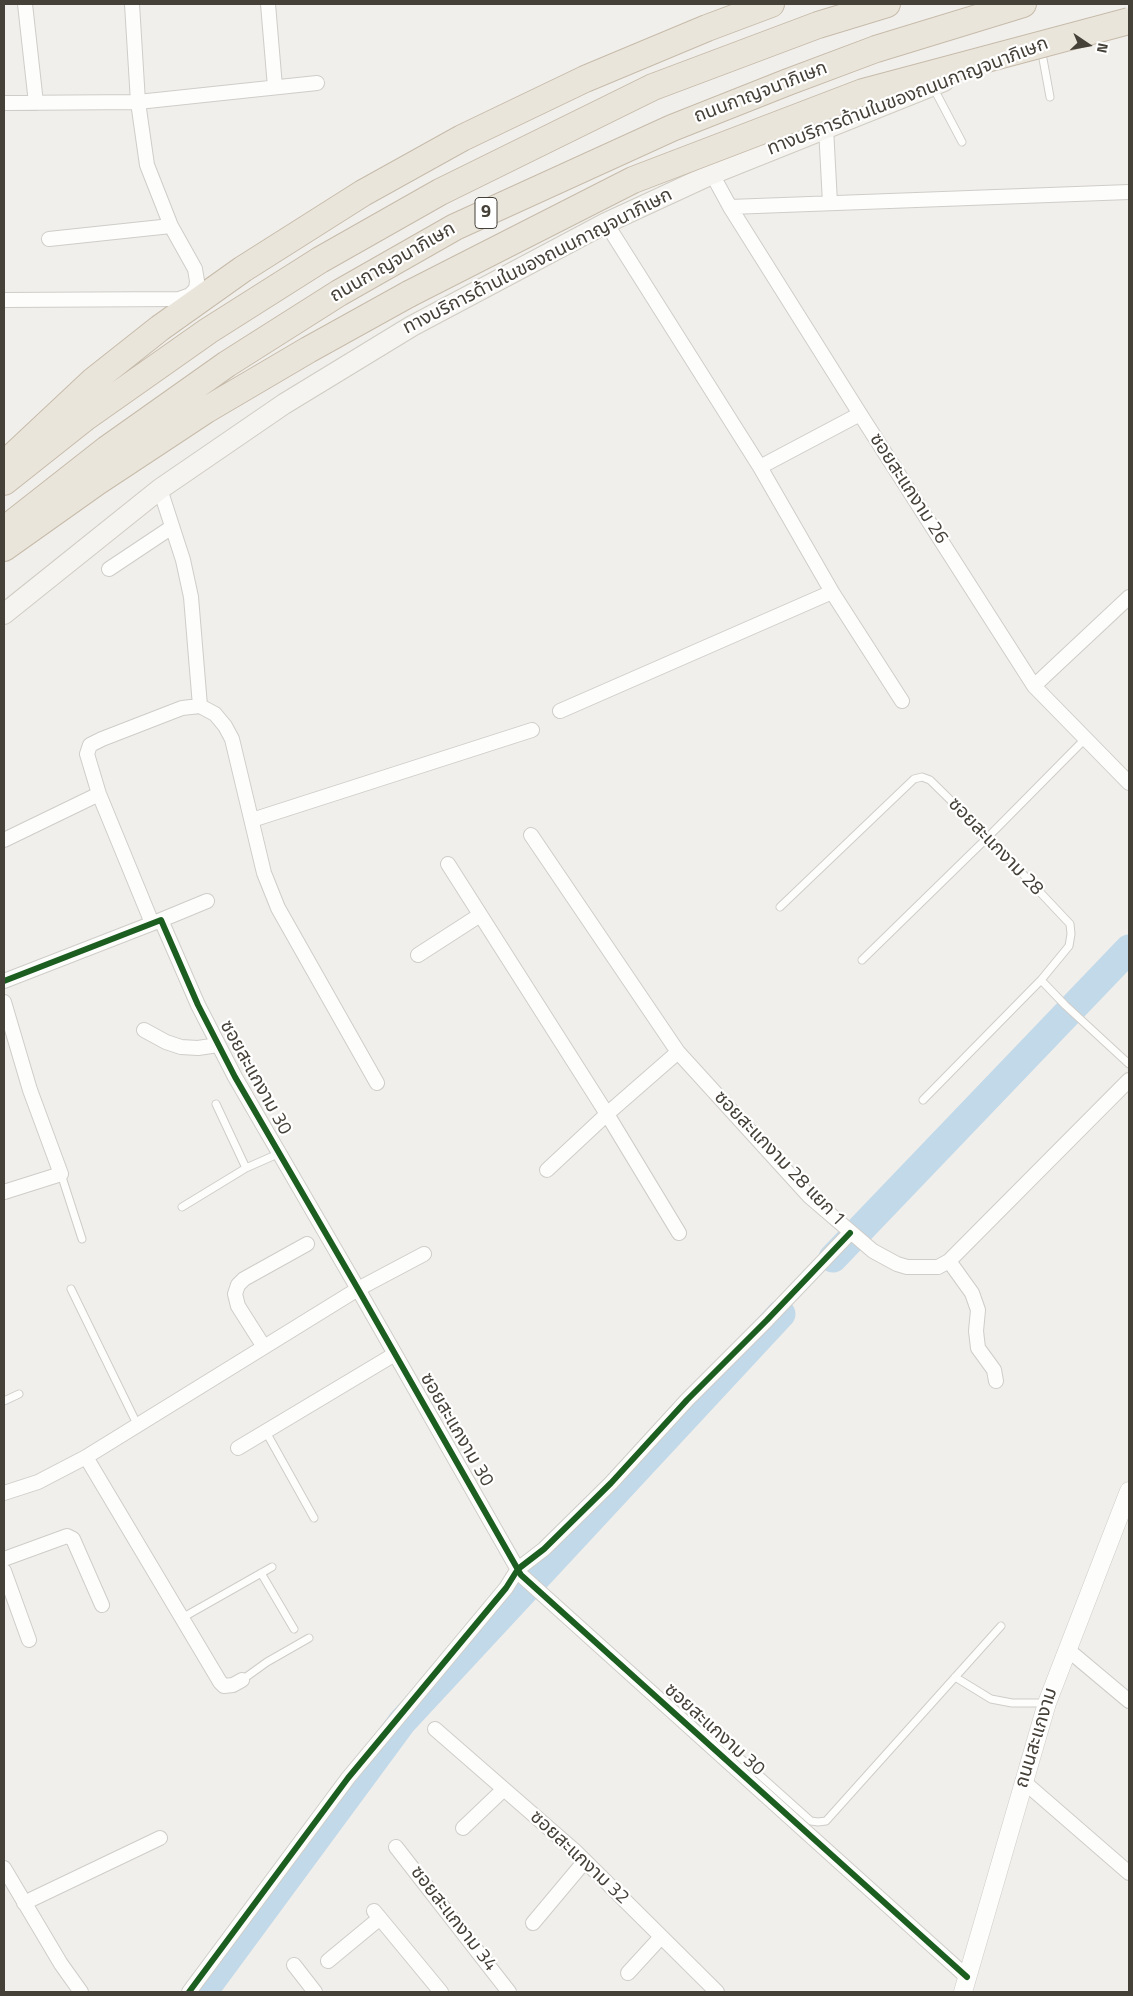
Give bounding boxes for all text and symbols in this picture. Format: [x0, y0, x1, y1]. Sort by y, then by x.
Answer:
north arrow [1063, 20, 1113, 70]
street label: ทางบริการด้านในของถนนกาญจนาภิเษก [764, 33, 1052, 161]
text: N [1092, 41, 1114, 55]
street label: ถนนกาญจนาภิเษก [691, 57, 831, 129]
street label: ทางบริการด้านในของถนนกาญจนาภิเษก [400, 184, 676, 340]
road number: 9 [475, 198, 497, 228]
street label: ถนนกาญจนาภิเษก [326, 218, 460, 308]
street label: ซอยสะแกงาม 26 [864, 429, 952, 549]
street label: ซอยสะแกงาม 28 [943, 793, 1047, 901]
street label: ซอยสะแกงาม 30 [214, 1017, 296, 1139]
street label: ซอยสะแกงาม 28 แยก 1 [709, 1087, 849, 1231]
street label: ซอยสะแกงาม 30 [414, 1369, 498, 1491]
street label: ซอยสะแกงาม 30 [659, 1679, 769, 1781]
street label: ถนนสะแกงาม [1011, 1685, 1063, 1791]
street label: ซอยสะแกงาม 32 [525, 1806, 633, 1910]
street label: ซอยสะแกงาม 34 [405, 1862, 501, 1976]

